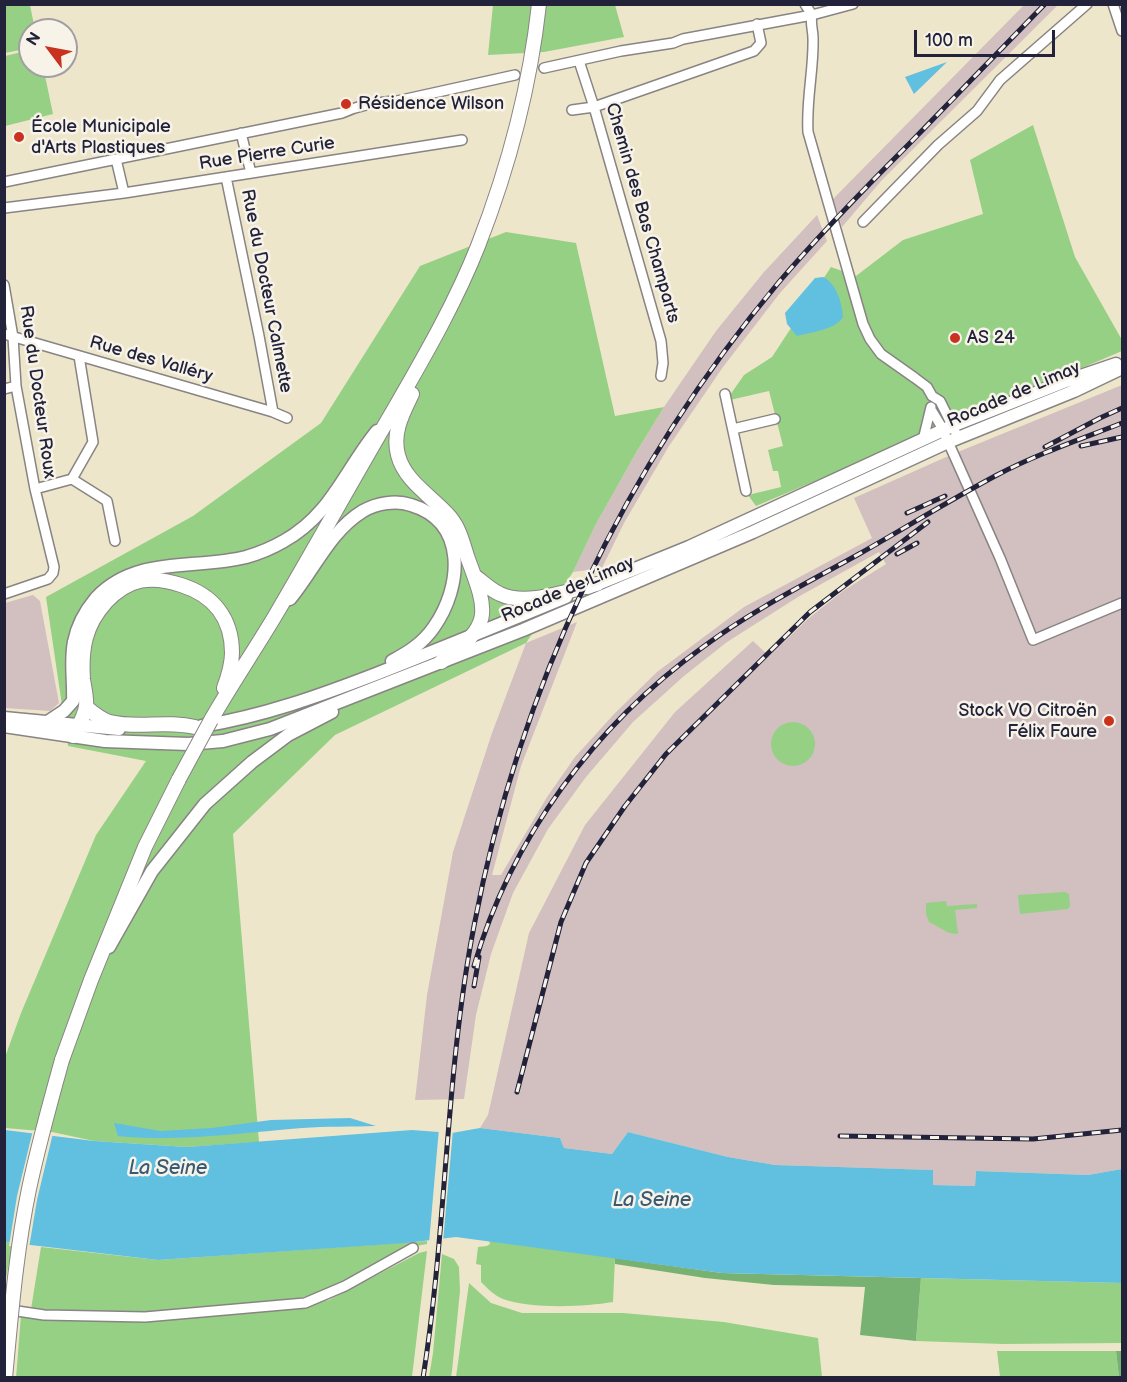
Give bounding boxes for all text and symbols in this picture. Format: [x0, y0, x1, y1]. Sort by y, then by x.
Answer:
north arrow [18, 18, 78, 78]
scale bar [917, 18, 1058, 56]
text: N [23, 29, 45, 49]
text: 100 m [925, 30, 973, 51]
place label: Résidence Wilson [358, 93, 504, 115]
marker: Résidence Wilson [339, 97, 353, 111]
street label: Chemin des Bas Champarts [600, 100, 684, 326]
place label: École Municipale d'Arts Plastiques [31, 116, 171, 158]
marker: École Municipale d'Arts Plastiques [12, 130, 26, 144]
street label: Rue Pierre Curie [198, 133, 336, 175]
street label: Rue du Docteur Calmette [236, 187, 296, 395]
street label: Rue du Docteur Roux [14, 304, 60, 480]
place label: AS 24 [967, 327, 1015, 349]
marker: AS 24 [948, 331, 962, 345]
street label: Rue des Valléry [87, 332, 215, 388]
street label: Rocade de Limay [944, 357, 1084, 433]
street label: Rocade de Limay [498, 552, 638, 628]
place label: Stock VO Citroën Félix Faure [959, 700, 1097, 742]
marker: Stock VO Citroën Félix Faure [1102, 714, 1116, 728]
water label: La Seine [128, 1157, 208, 1181]
water label: La Seine [612, 1189, 692, 1213]

